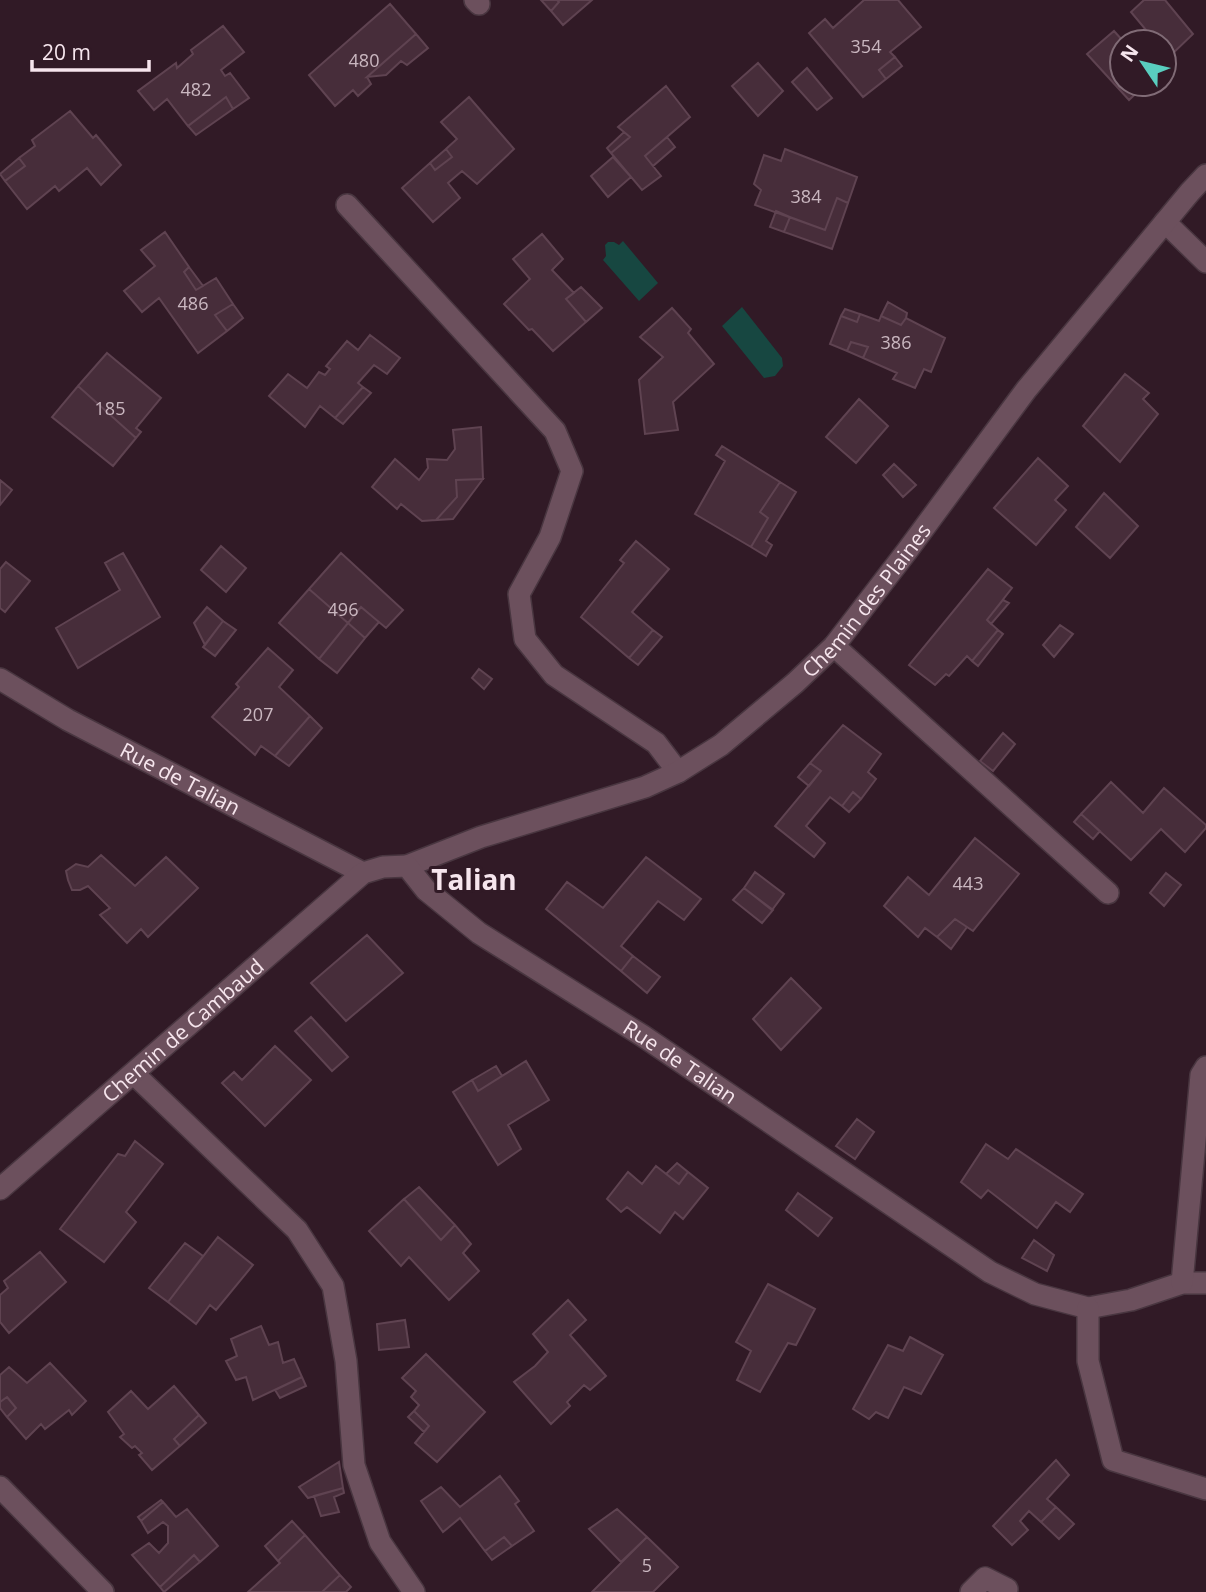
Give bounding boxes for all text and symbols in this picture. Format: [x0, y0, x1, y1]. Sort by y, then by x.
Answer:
scale bar [32, 28, 149, 72]
north arrow [1108, 28, 1178, 98]
house number: 354 [851, 34, 881, 58]
text: 20 m [42, 38, 91, 66]
text: N [1114, 39, 1144, 67]
house number: 480 [349, 48, 379, 72]
house number: 482 [181, 77, 211, 101]
house number: 384 [791, 184, 821, 208]
house number: 486 [178, 291, 208, 315]
house number: 386 [881, 330, 911, 354]
house number: 185 [95, 396, 125, 420]
street label: Chemin des Plaines [796, 517, 937, 683]
house number: 496 [328, 597, 358, 621]
house number: 207 [243, 702, 273, 726]
street label: Rue de Talian [115, 736, 245, 821]
district label: Talian [431, 860, 517, 898]
house number: 443 [953, 871, 983, 895]
street label: Chemin de Cambaud [96, 952, 269, 1108]
street label: Rue de Talian [618, 1013, 743, 1110]
house number: 5 [642, 1553, 652, 1577]

